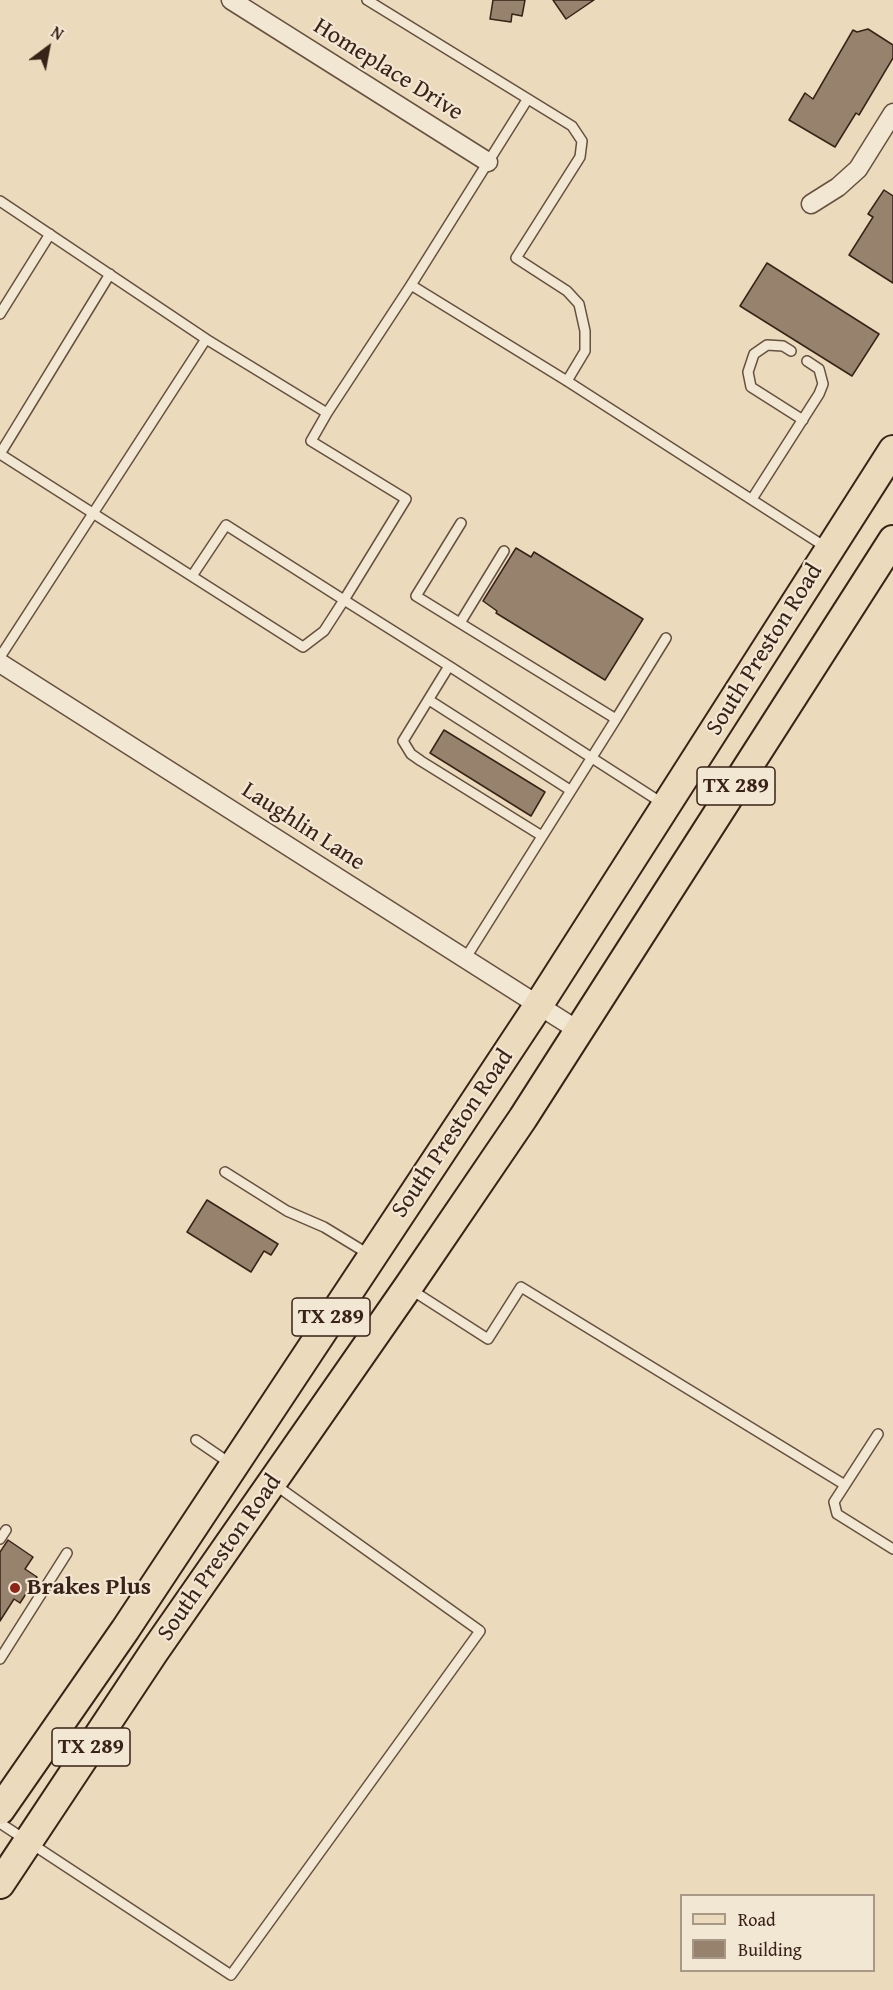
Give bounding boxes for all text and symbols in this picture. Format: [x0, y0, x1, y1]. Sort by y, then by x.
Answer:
street label: Homeplace Drive [308, 12, 468, 128]
north arrow [18, 18, 78, 78]
text: N [47, 20, 68, 46]
street label: South Preston Road [701, 559, 829, 741]
road number: TX 289 [697, 767, 775, 805]
street label: Laughlin Lane [236, 776, 370, 878]
street label: South Preston Road [386, 1044, 520, 1224]
road number: TX 289 [292, 1298, 370, 1336]
street label: South Preston Road [152, 1469, 288, 1647]
place label: Brakes Plus [27, 1574, 151, 1602]
marker: Brakes Plus [8, 1581, 22, 1595]
road number: TX 289 [52, 1728, 130, 1766]
legend [680, 1894, 875, 1972]
text: Road [738, 1906, 776, 1933]
text: Building [738, 1936, 802, 1963]

